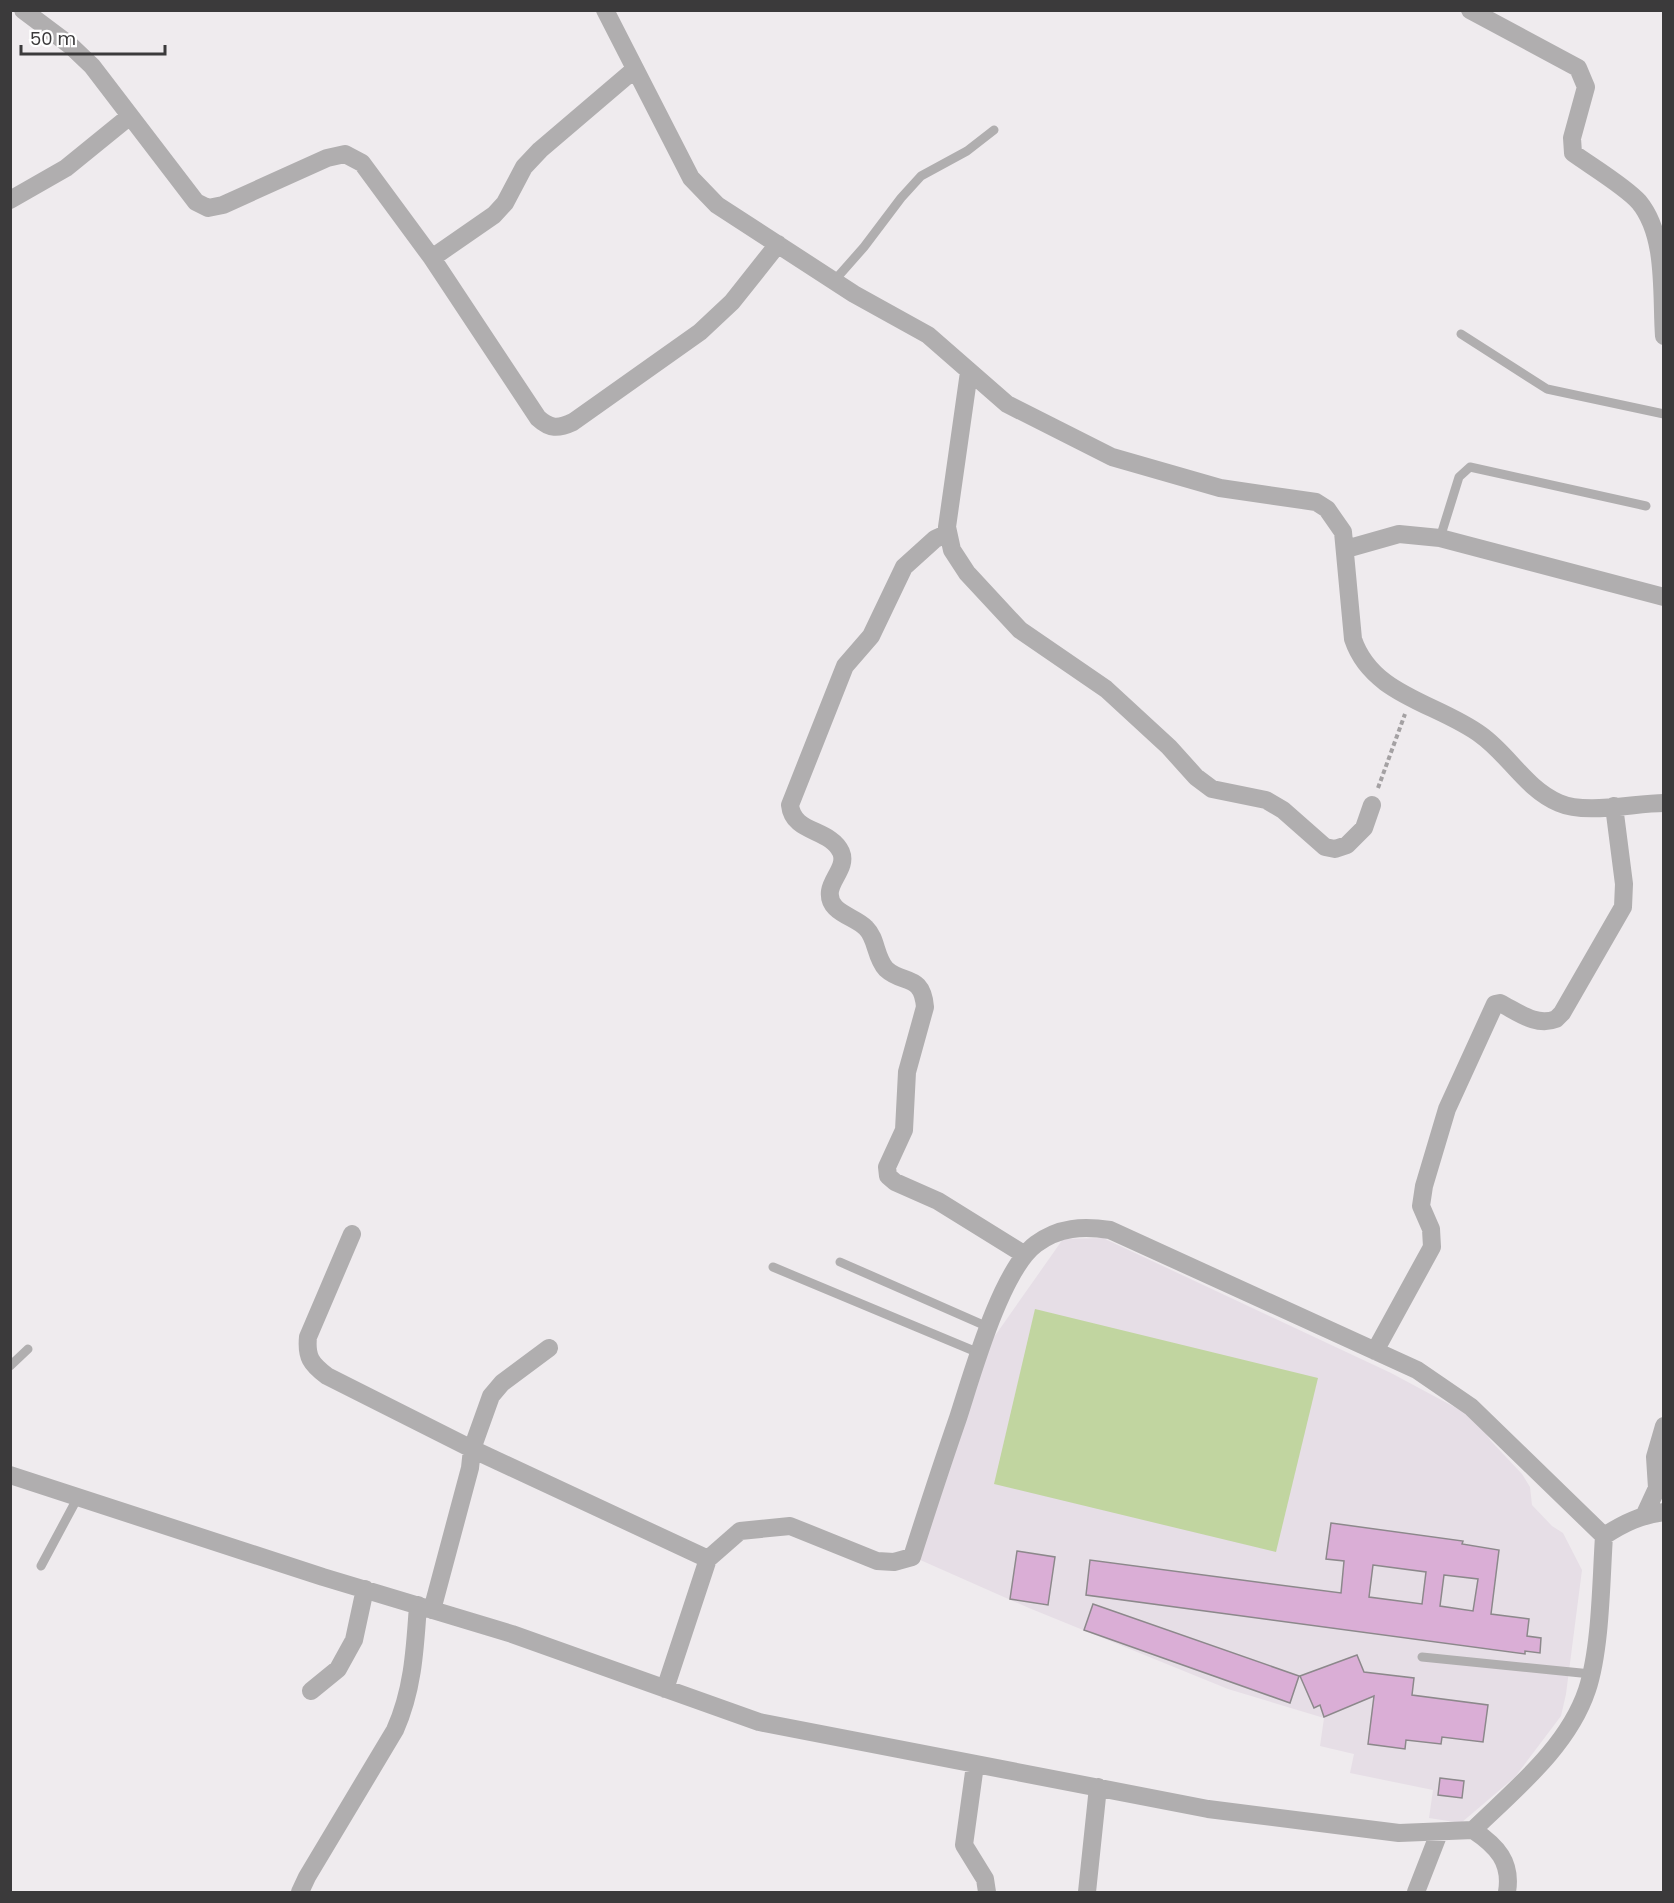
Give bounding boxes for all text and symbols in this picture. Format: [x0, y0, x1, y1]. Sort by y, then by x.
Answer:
scale bar [21, 18, 165, 56]
text: 50 m [30, 26, 76, 51]

